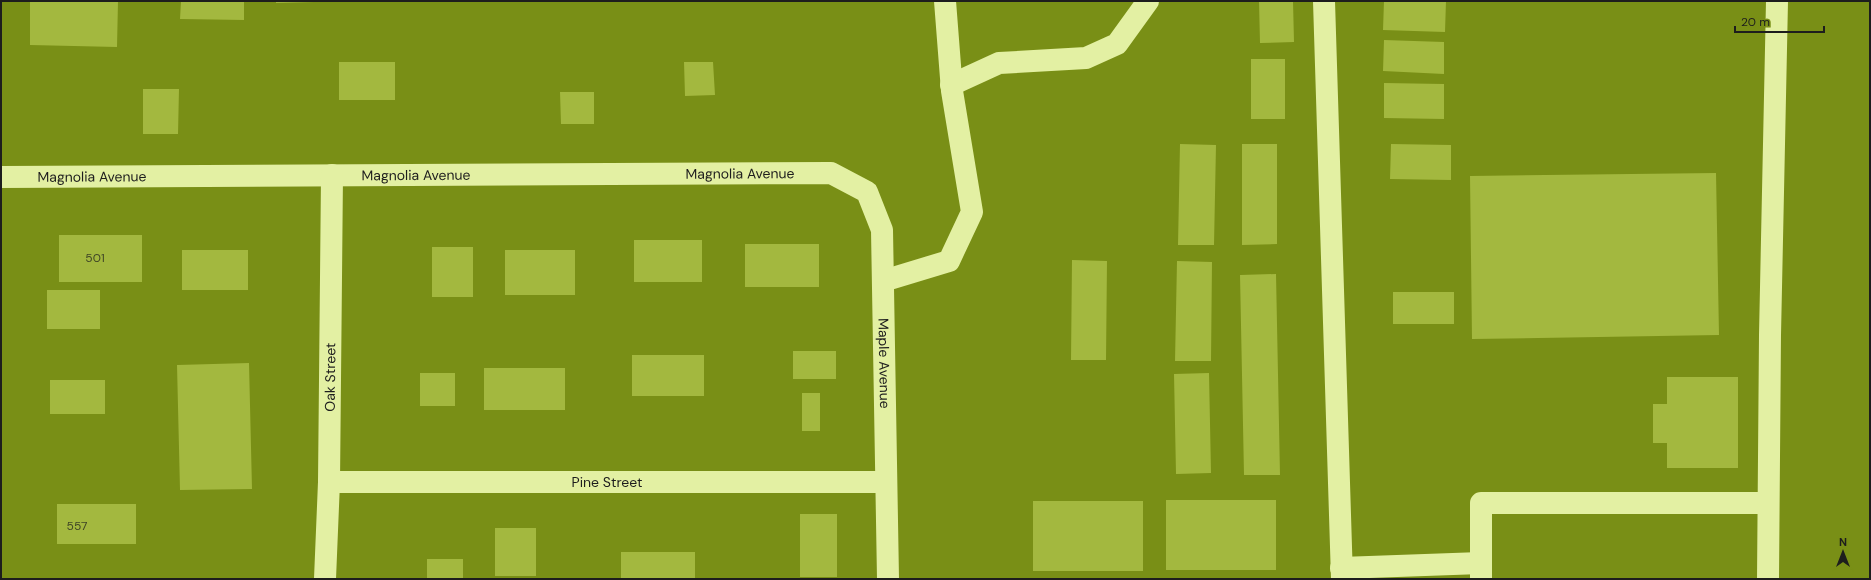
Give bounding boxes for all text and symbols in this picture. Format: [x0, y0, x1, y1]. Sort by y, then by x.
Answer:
scale bar [1735, 8, 1824, 34]
text: 20 m [1741, 14, 1770, 30]
street label: Magnolia Avenue [685, 164, 795, 183]
street label: Magnolia Avenue [361, 166, 471, 184]
street label: Magnolia Avenue [37, 167, 147, 186]
house number: 501 [85, 250, 105, 266]
street label: Maple Avenue [875, 318, 894, 409]
street label: Oak Street [321, 343, 339, 412]
street label: Pine Street [572, 473, 642, 491]
house number: 557 [67, 518, 87, 534]
north arrow [1823, 532, 1863, 572]
text: N [1839, 535, 1847, 549]

